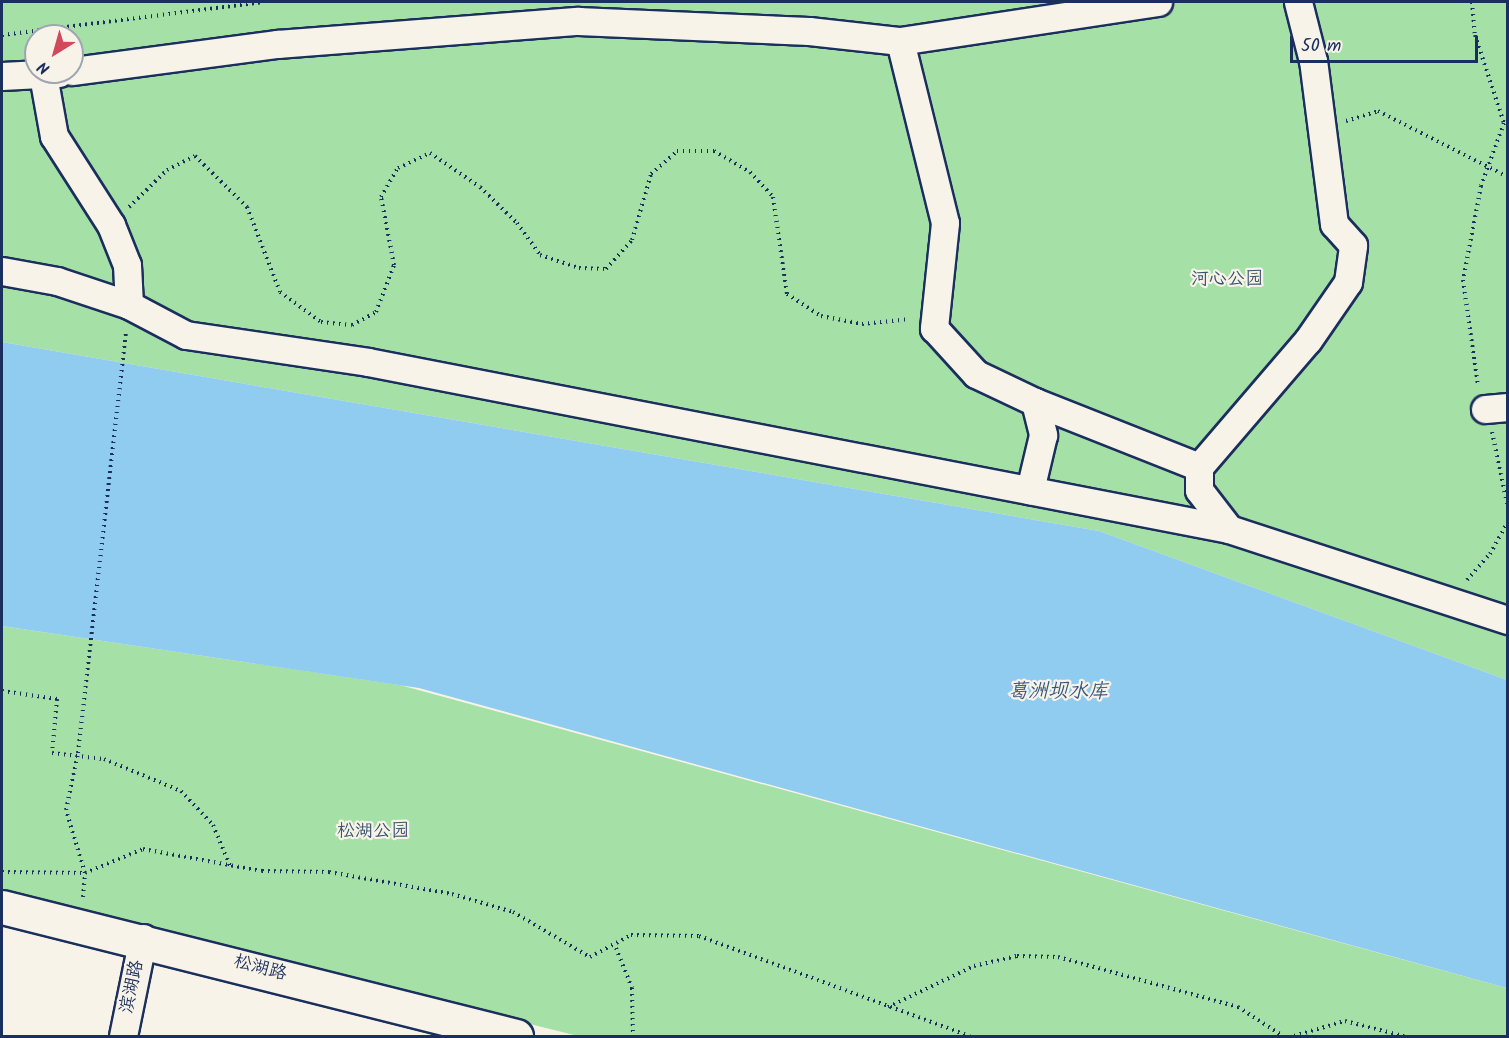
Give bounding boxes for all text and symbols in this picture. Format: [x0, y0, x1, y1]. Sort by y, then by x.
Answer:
north arrow [24, 24, 84, 84]
scale bar [1293, 24, 1480, 62]
text: 50 m [1301, 32, 1341, 61]
text: N [33, 54, 56, 80]
park label: 河心公园 [1191, 269, 1263, 291]
water label: 葛洲坝水库 [1008, 680, 1108, 704]
park label: 松湖公园 [337, 821, 409, 843]
street label: 松湖路 [231, 952, 289, 986]
street label: 滨湖路 [117, 958, 149, 1016]

